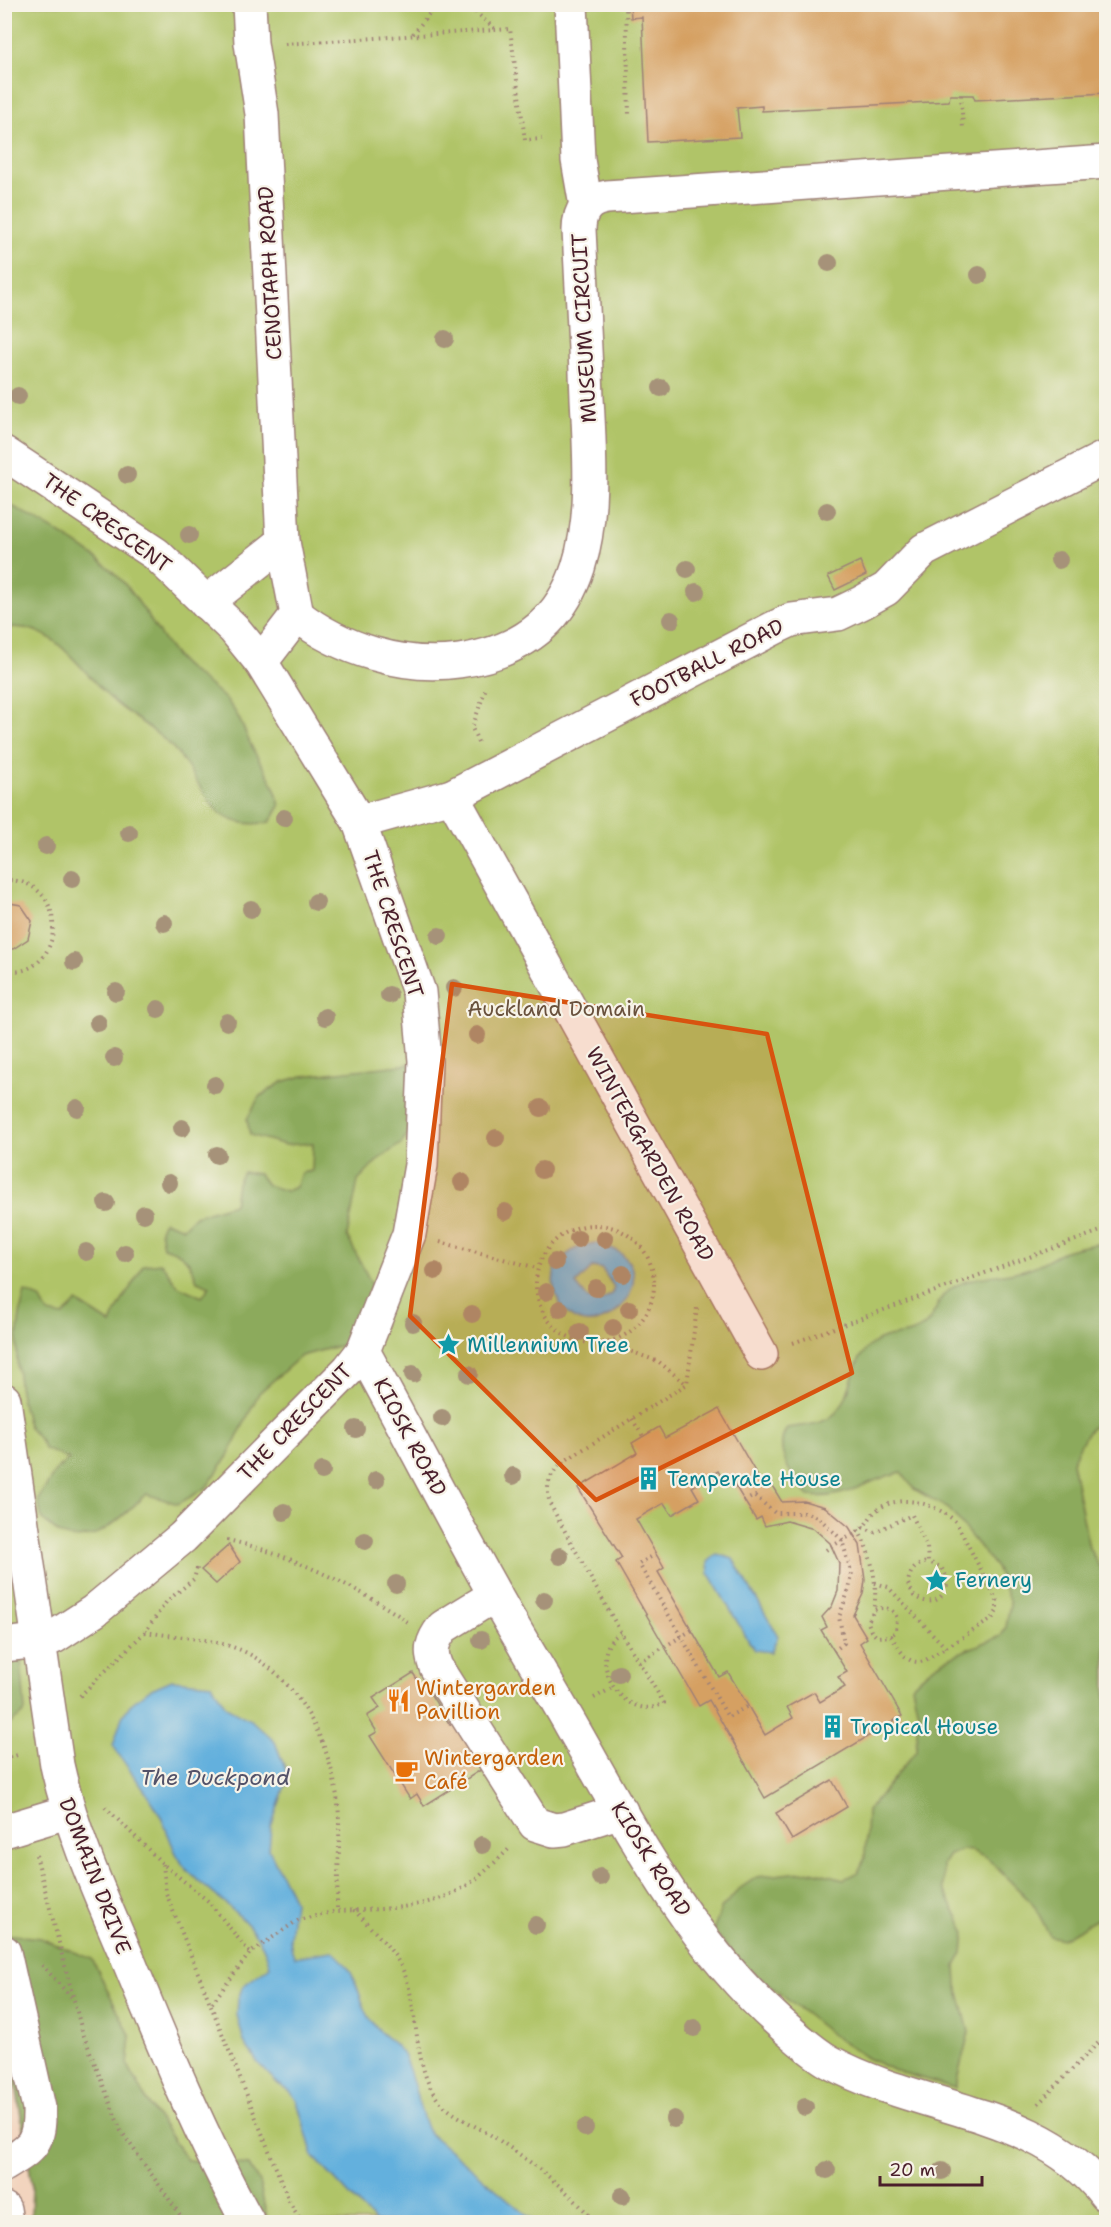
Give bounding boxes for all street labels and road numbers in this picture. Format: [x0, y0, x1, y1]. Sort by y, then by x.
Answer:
street label: CENOTAPH ROAD [251, 185, 289, 361]
street label: MUSEUM CIRCUIT [565, 232, 603, 424]
street label: THE CRESCENT [37, 467, 177, 579]
street label: FOOTBALL ROAD [626, 612, 788, 714]
street label: THE CRESCENT [356, 847, 430, 1001]
street label: WINTERGARDEN ROAD [579, 1042, 721, 1266]
street label: THE CRESCENT [232, 1357, 358, 1487]
street label: KIOSK ROAD [367, 1373, 453, 1501]
street label: DOMAIN DRIVE [52, 1794, 138, 1958]
street label: KIOSK ROAD [605, 1796, 697, 1922]

